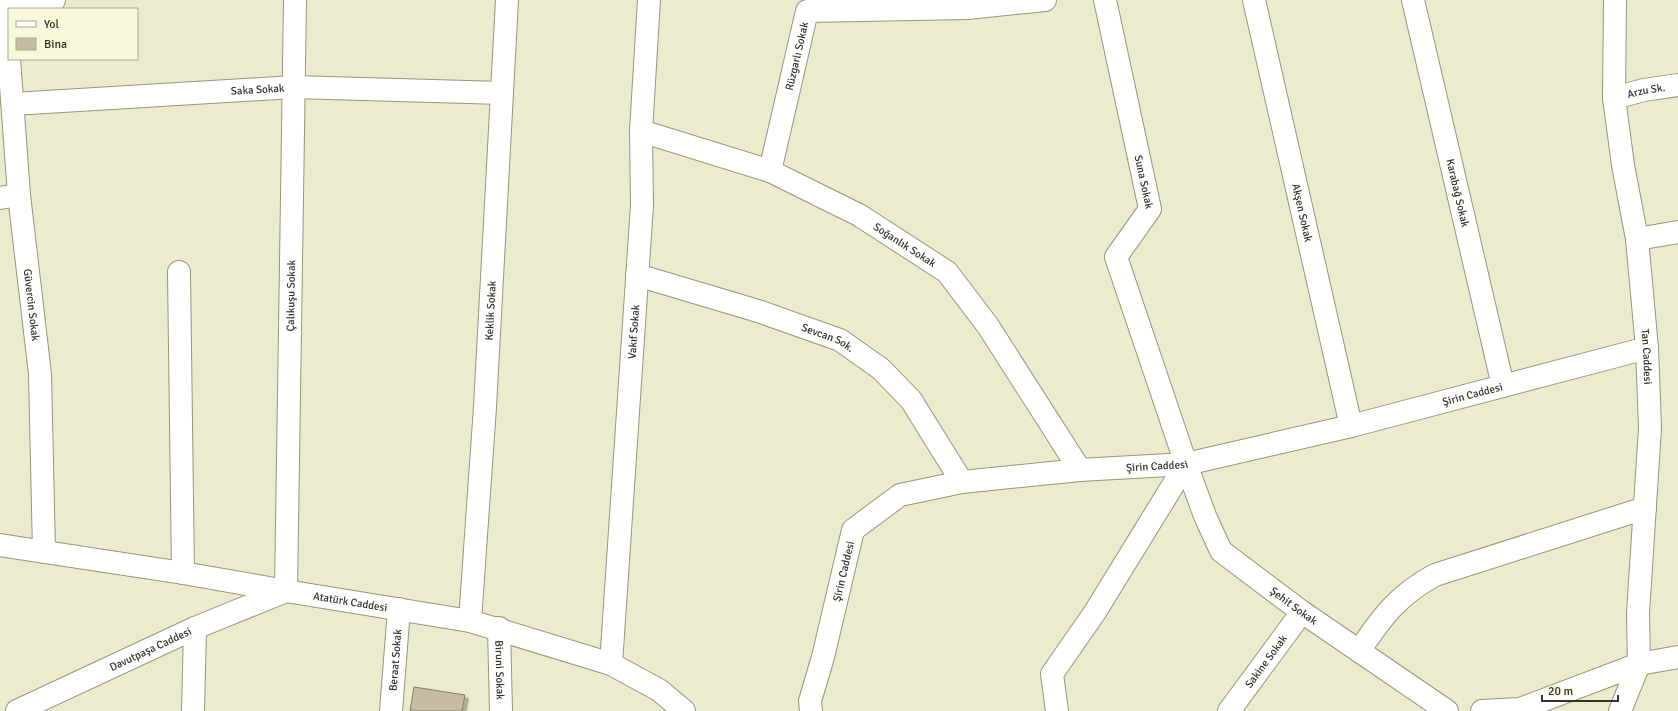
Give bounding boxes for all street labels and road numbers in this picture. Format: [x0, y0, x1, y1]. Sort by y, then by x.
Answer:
street label: Rüzgarlı Sokak [782, 20, 811, 92]
street label: Arzu Sk. [1625, 80, 1666, 101]
street label: Saka Sokak [230, 81, 285, 97]
street label: Suna Sokak [1132, 154, 1156, 210]
street label: Karabağ Sokak [1444, 157, 1472, 229]
street label: Akşen Sokak [1289, 182, 1315, 243]
street label: Soğanlık Sokak [871, 220, 939, 270]
street label: Çalıkuşu Sokak [283, 259, 298, 332]
street label: Güvercin Sokak [21, 268, 43, 342]
street label: Keklik Sokak [482, 280, 498, 341]
street label: Vakıf Sokak [625, 304, 642, 359]
street label: Sevcan Sok. [800, 320, 857, 354]
street label: Tan Caddesi [1639, 328, 1655, 385]
street label: Şirin Caddesi [1441, 380, 1504, 408]
street label: Şirin Caddesi [1126, 457, 1189, 474]
street label: Şirin Caddesi [830, 540, 857, 603]
street label: Şehit Sokak [1268, 584, 1320, 627]
street label: Atatürk Caddesi [312, 589, 389, 614]
street label: Davutpaşa Caddesi [107, 624, 193, 674]
street label: Beraat Sokak [386, 628, 404, 692]
street label: Sakine Sokak [1242, 632, 1290, 690]
street label: Biruni Sokak [493, 640, 507, 700]

